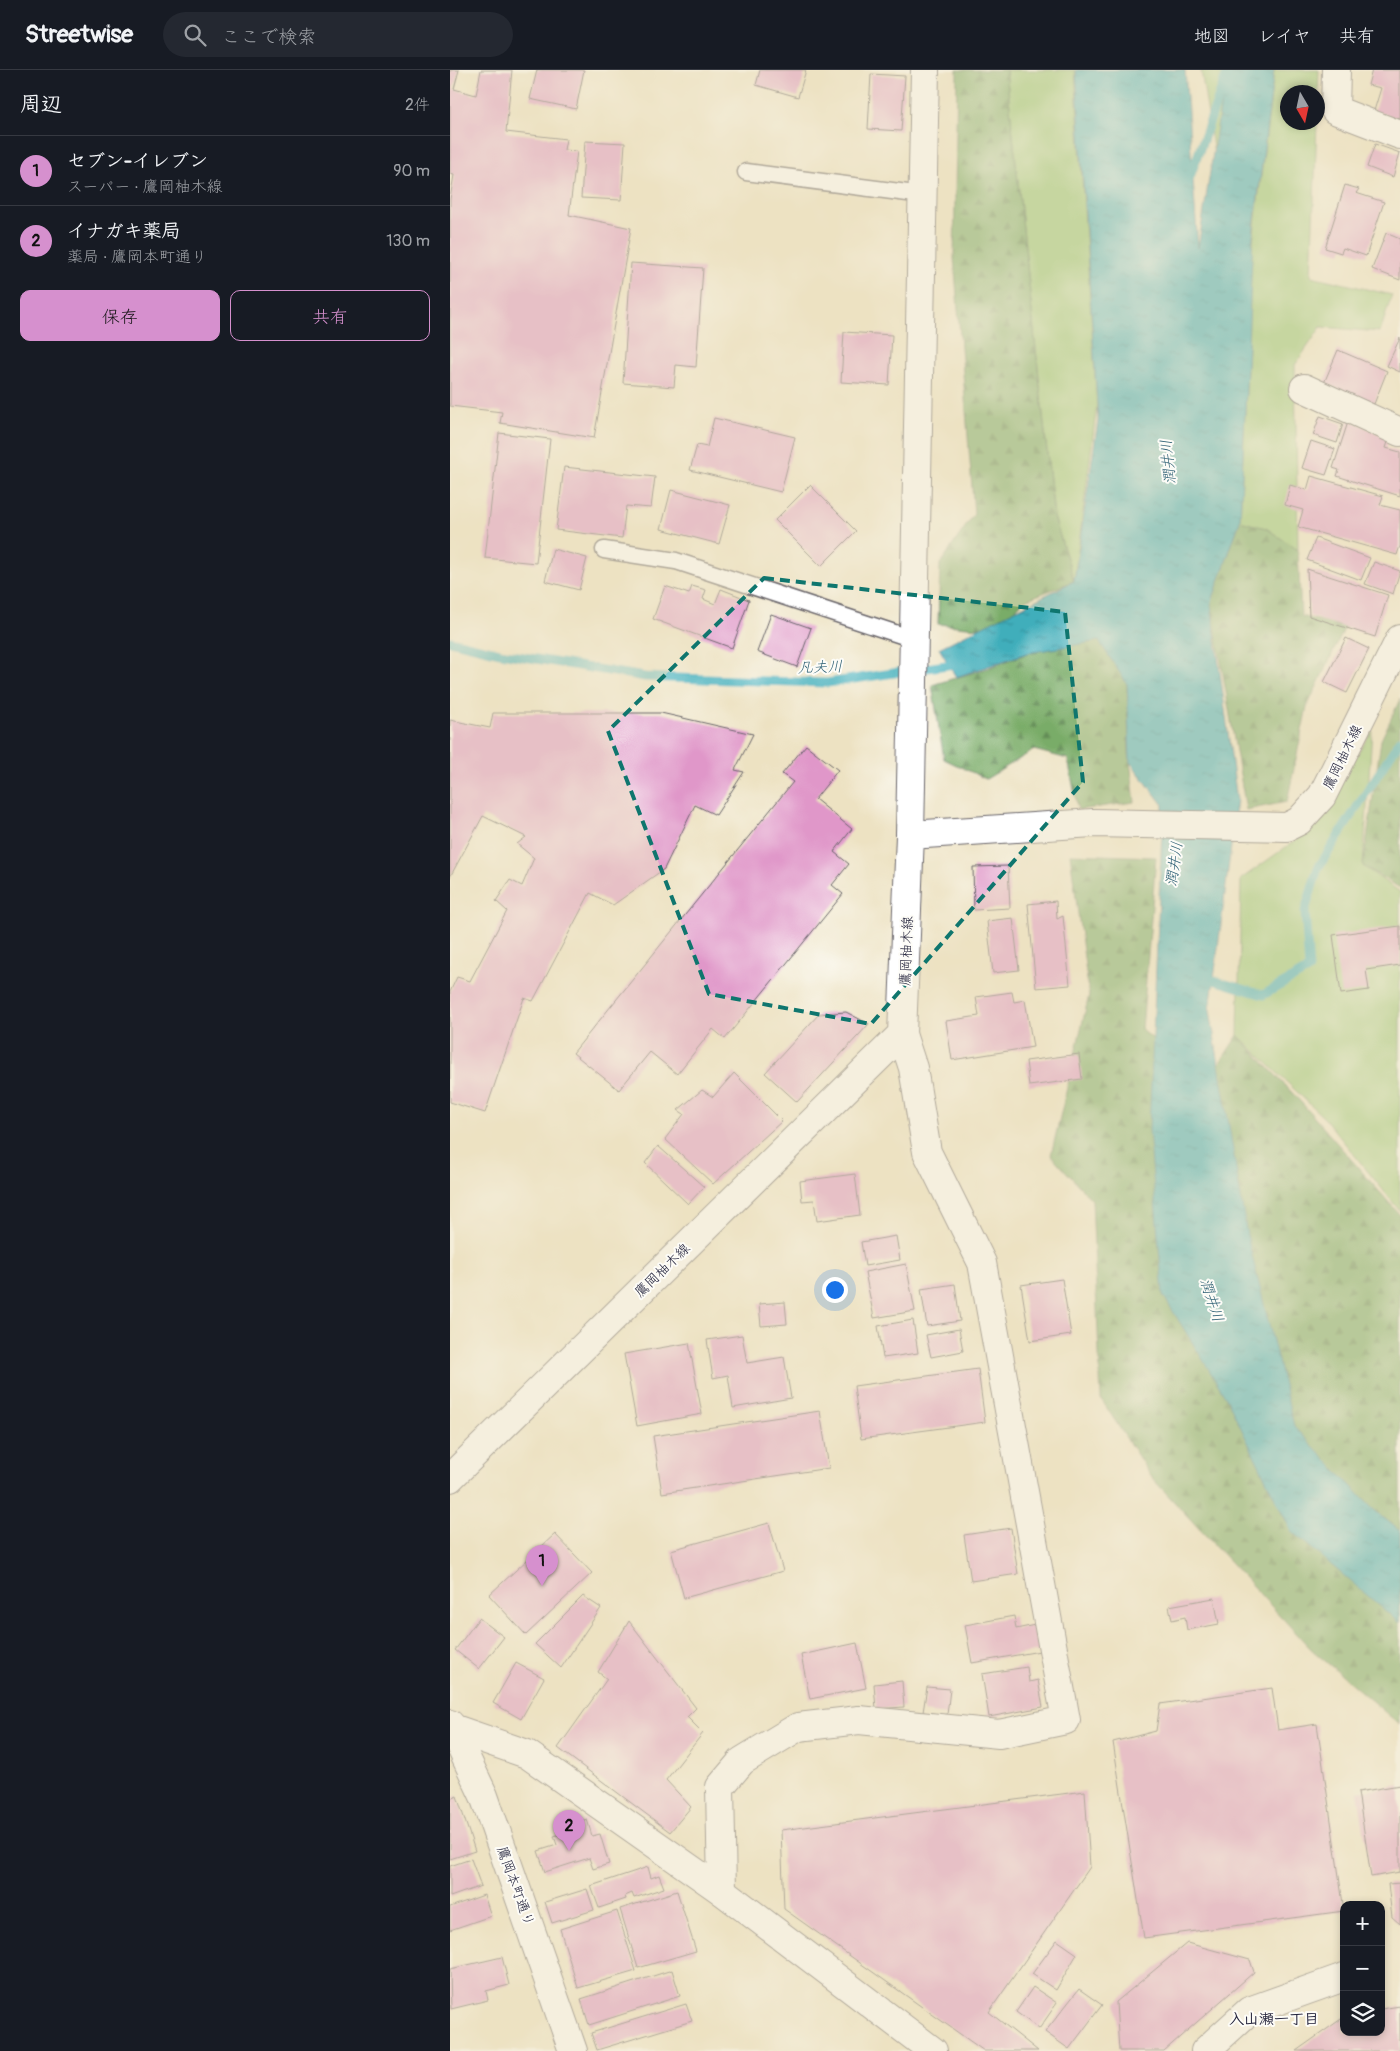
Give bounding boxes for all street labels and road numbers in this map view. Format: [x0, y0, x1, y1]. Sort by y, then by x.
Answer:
street label: 鷹岡柚木線 [1319, 722, 1365, 792]
street label: 鷹岡柚木線 [897, 916, 916, 986]
street label: 鷹岡柚木線 [631, 1240, 693, 1301]
street label: 鷹岡本町通り [493, 1844, 538, 1929]

